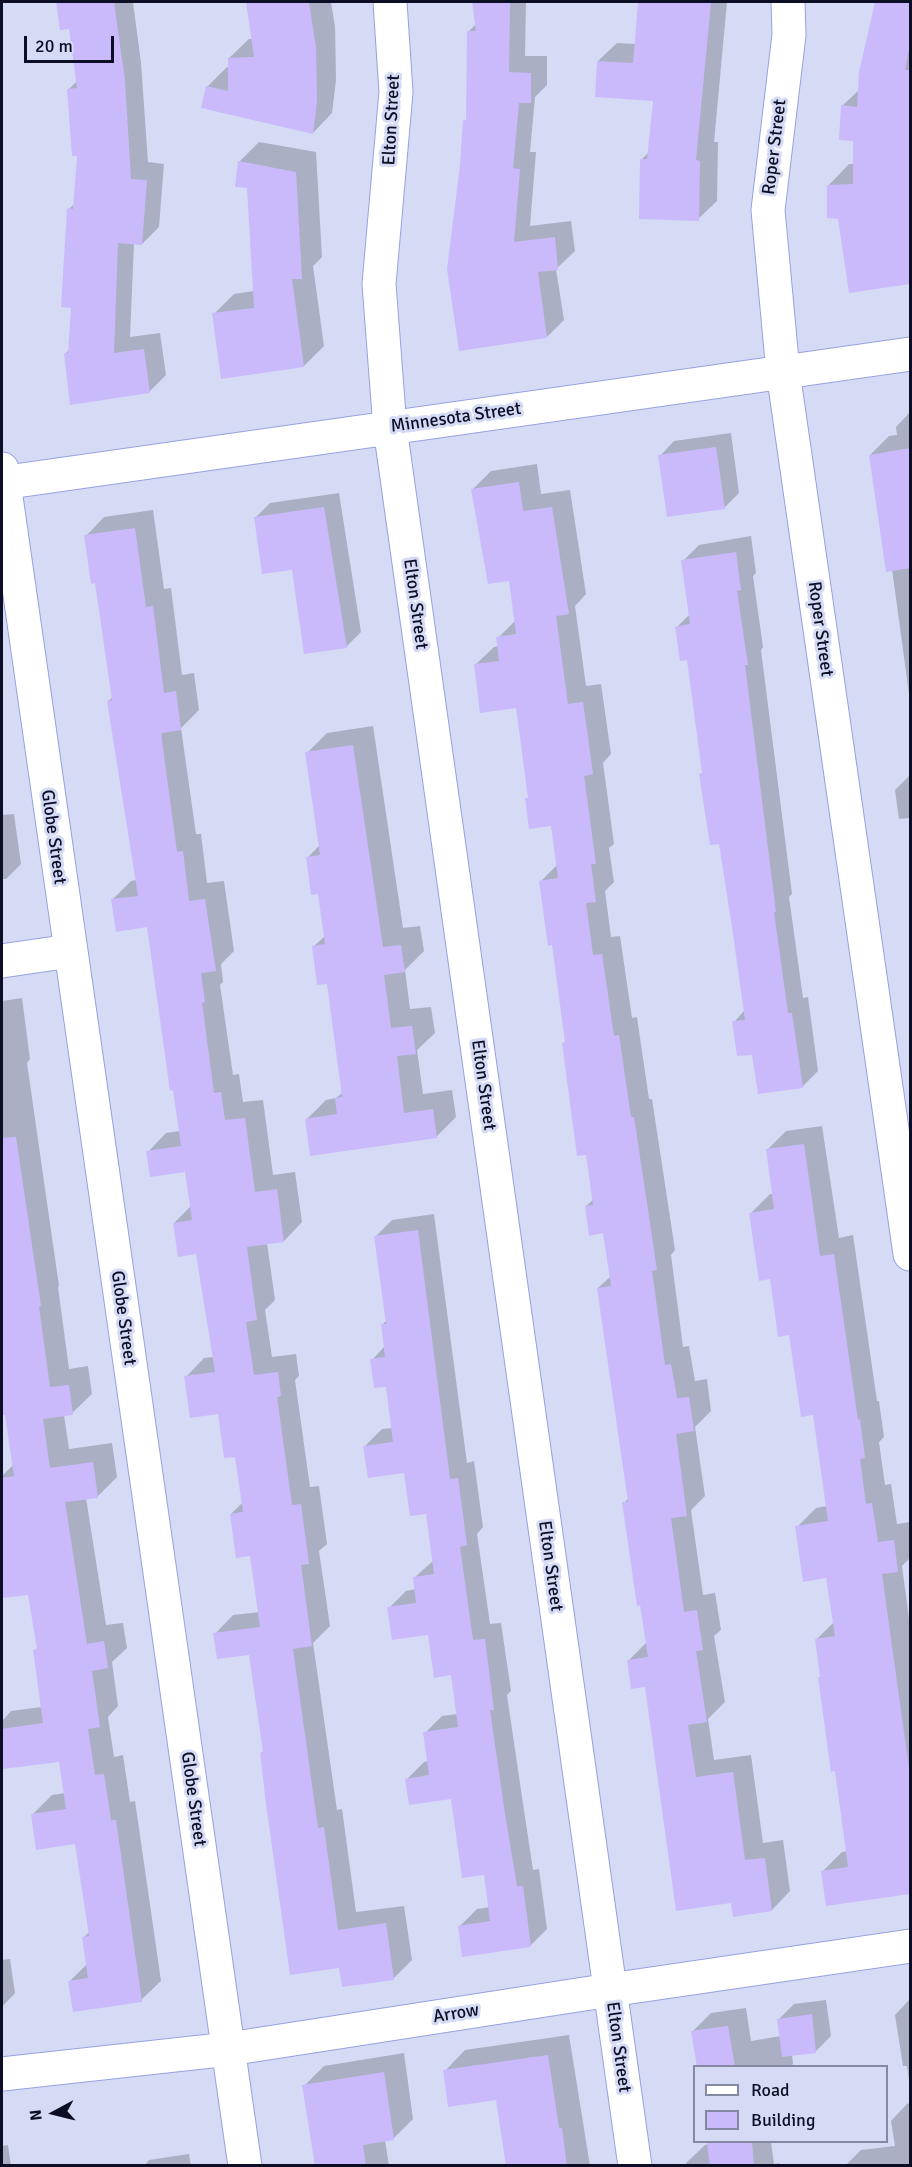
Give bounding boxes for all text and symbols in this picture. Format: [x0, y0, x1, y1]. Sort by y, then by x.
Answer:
scale bar [27, 24, 117, 62]
text: 20 m [35, 35, 73, 57]
street label: Elton Street [379, 74, 405, 166]
street label: Roper Street [758, 98, 792, 196]
street label: Minnesota Street [389, 398, 523, 438]
street label: Elton Street [398, 557, 432, 651]
street label: Roper Street [803, 580, 837, 678]
street label: Globe Street [36, 788, 70, 886]
street label: Elton Street [466, 1038, 500, 1132]
street label: Globe Street [106, 1269, 140, 1367]
street label: Elton Street [533, 1519, 567, 1613]
street label: Globe Street [176, 1750, 210, 1848]
street label: Arrow [432, 2000, 480, 2028]
street label: Elton Street [601, 2000, 635, 2094]
legend [693, 2065, 888, 2143]
text: Road [751, 2079, 790, 2101]
north arrow [24, 2083, 84, 2143]
text: N [26, 2108, 47, 2122]
text: Building [751, 2109, 815, 2131]

